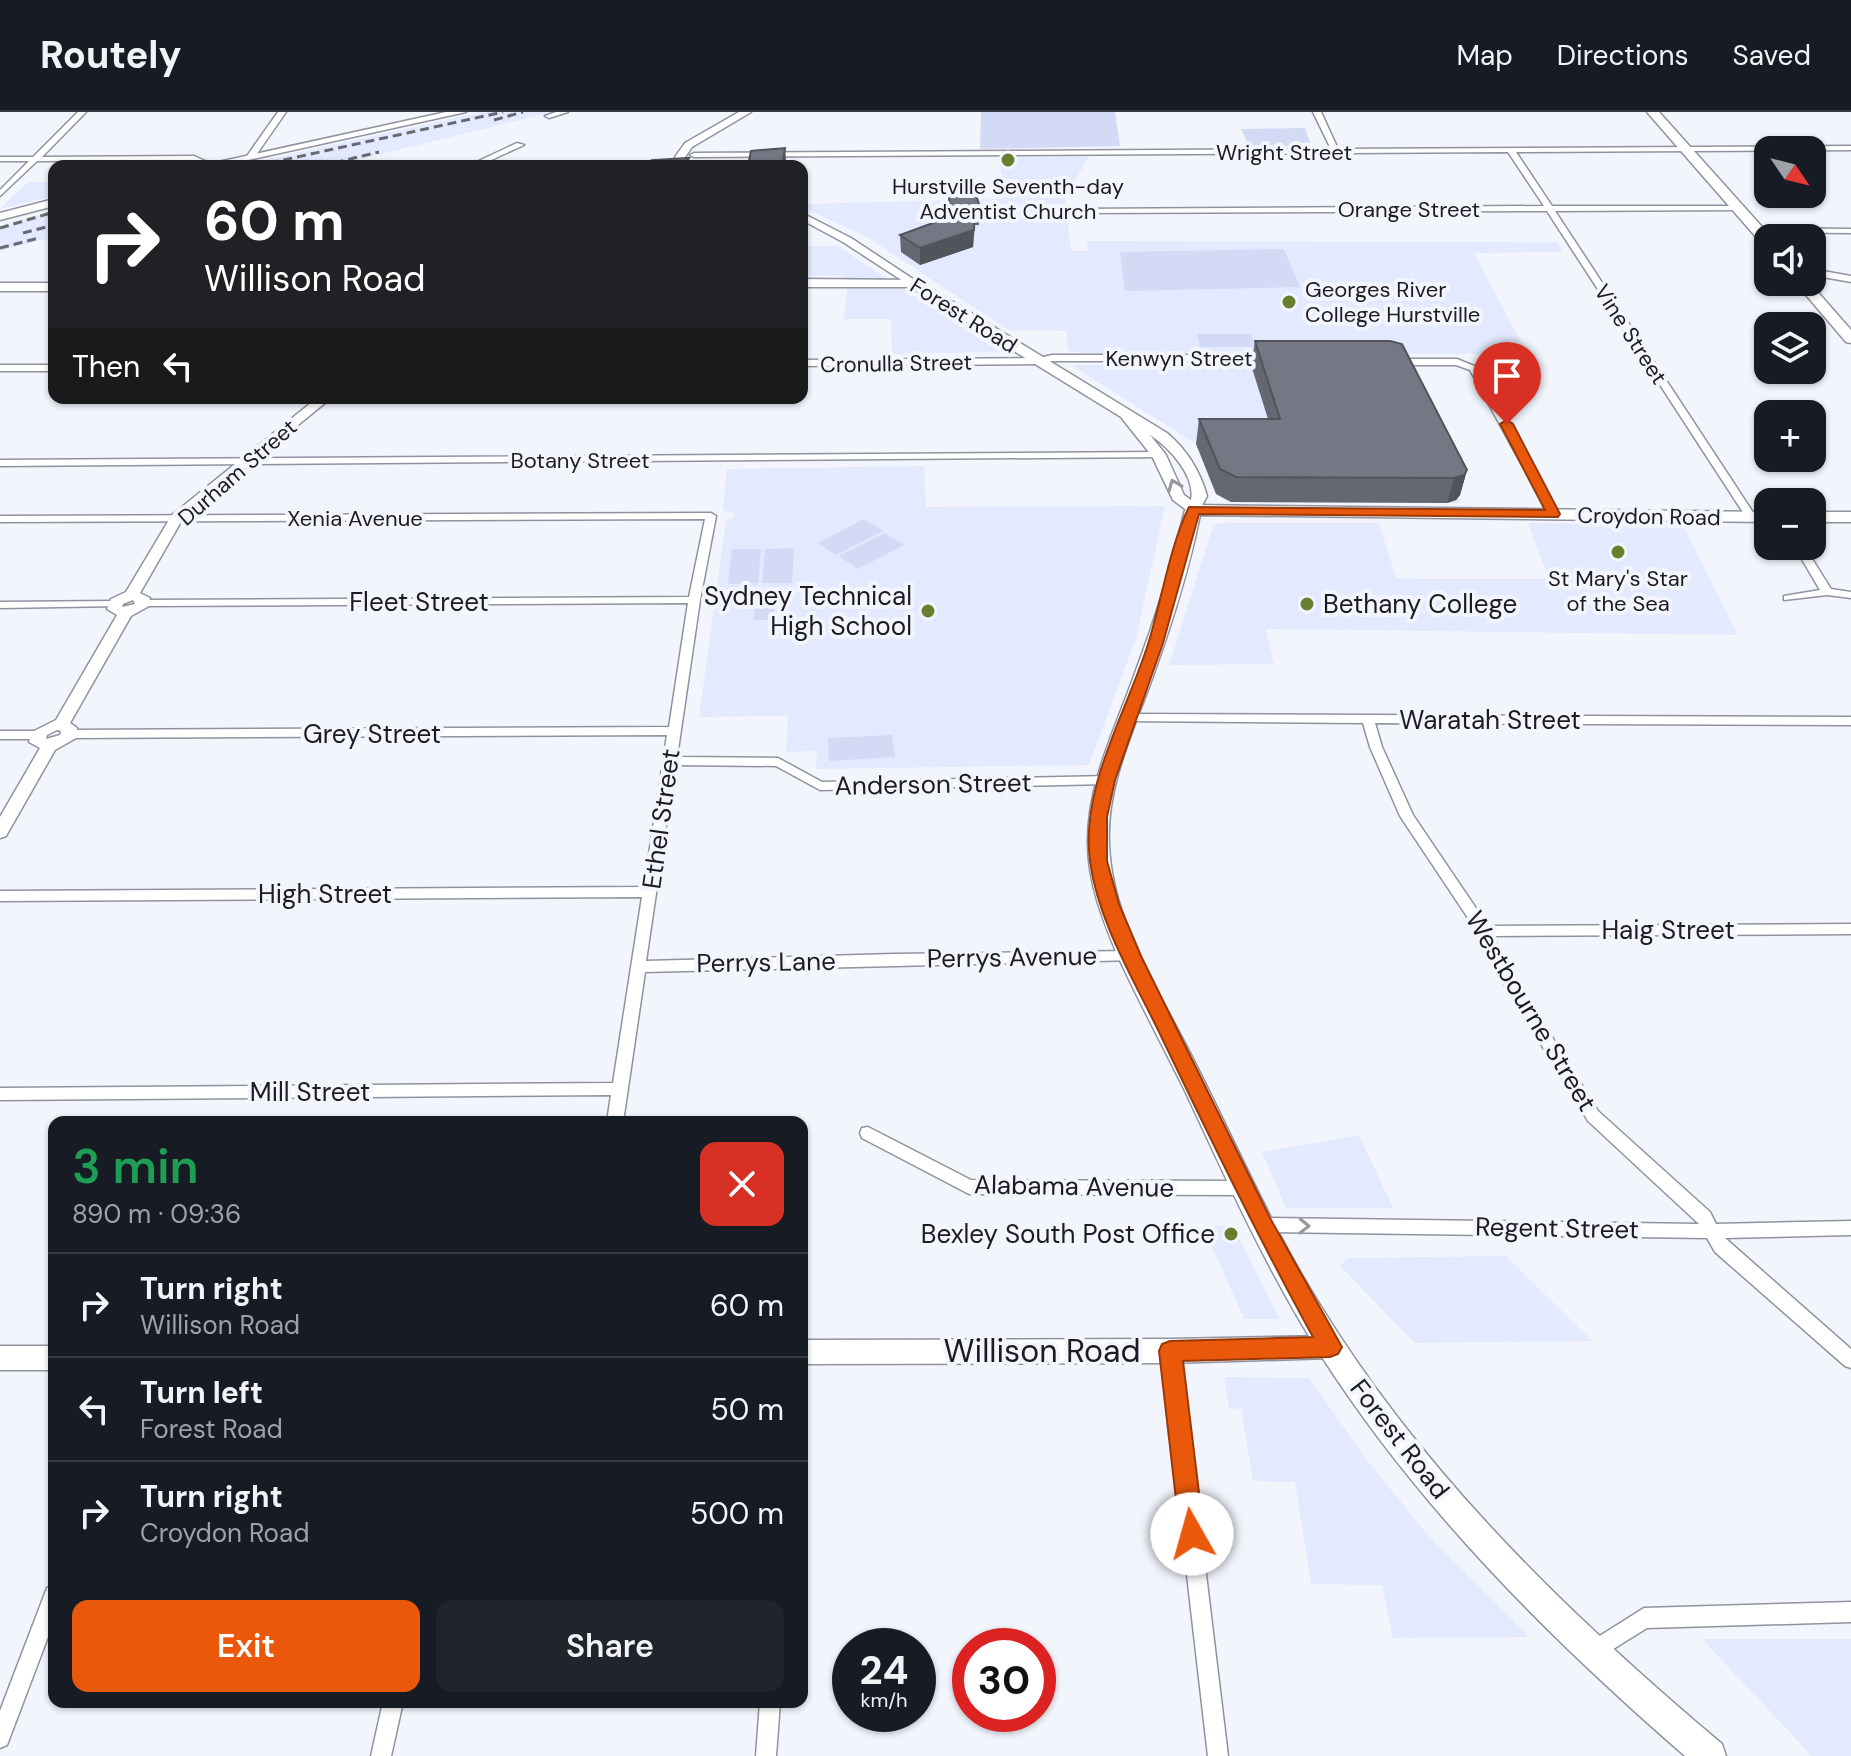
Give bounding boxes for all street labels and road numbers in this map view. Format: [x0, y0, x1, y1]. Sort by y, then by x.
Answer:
street label: Wright Street [1216, 138, 1352, 167]
street label: Orange Street [1338, 195, 1480, 224]
street label: Forest Road [905, 271, 1023, 360]
street label: Vine Street [1588, 279, 1674, 390]
street label: Kenwyn Street [1105, 344, 1253, 373]
street label: Cronulla Street [820, 348, 972, 379]
street label: Durham Street [172, 413, 303, 532]
street label: Botany Street [510, 446, 650, 475]
street label: Croydon Road [1577, 501, 1721, 532]
street label: Xenia Avenue [287, 504, 423, 533]
street label: Fleet Street [349, 585, 489, 619]
street label: Waratah Street [1399, 703, 1581, 737]
street label: Grey Street [303, 717, 441, 751]
street label: Ethel Street [634, 747, 688, 891]
street label: Anderson Street [834, 765, 1032, 803]
street label: High Street [258, 877, 392, 911]
street label: Westbourne Street [1458, 905, 1604, 1117]
street label: Haig Street [1601, 913, 1735, 947]
street label: Perrys Avenue [927, 939, 1097, 975]
street label: Perrys Lane [696, 944, 836, 980]
street label: Mill Street [250, 1075, 370, 1109]
street label: Alabama Avenue [974, 1167, 1174, 1205]
street label: Regent Street [1475, 1210, 1639, 1246]
street label: Willison Road [943, 1330, 1141, 1372]
street label: Forest Road [1343, 1372, 1457, 1506]

